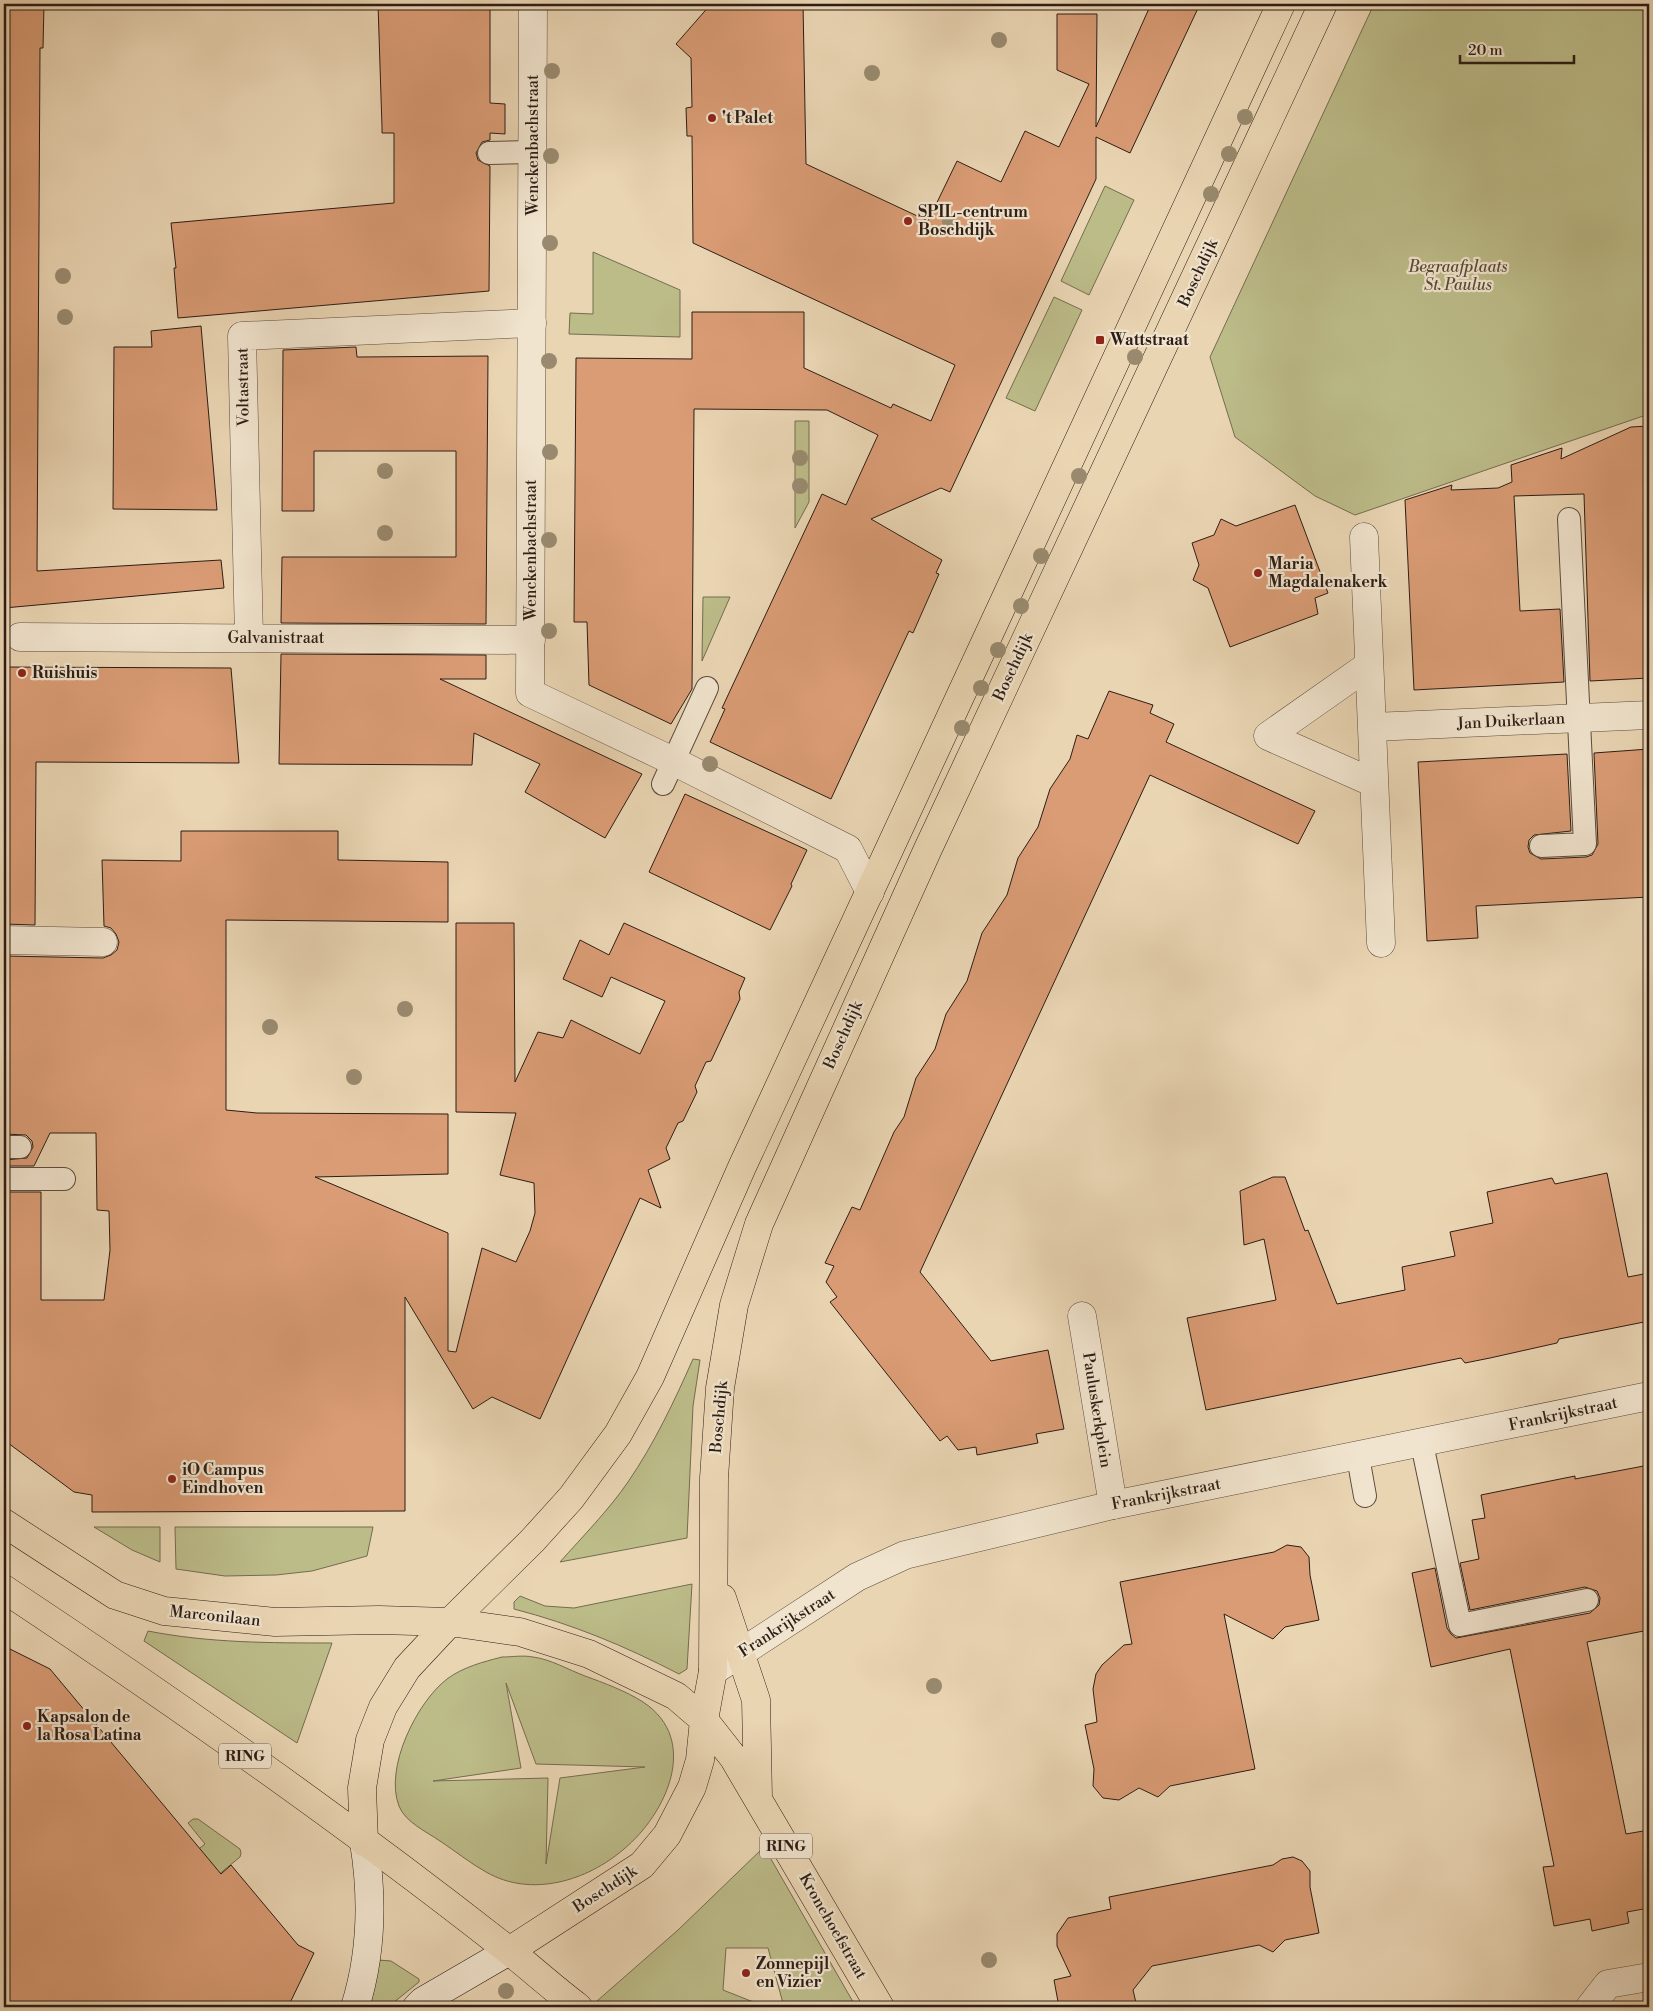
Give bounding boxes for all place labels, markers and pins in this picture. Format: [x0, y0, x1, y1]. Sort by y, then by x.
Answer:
place label: 't Palet [722, 108, 773, 128]
marker: 't Palet [706, 112, 718, 124]
place label: SPIL-centrum Boschdijk [918, 202, 1028, 240]
marker: SPIL-centrum Boschdijk [902, 215, 914, 227]
place label: Wattstraat [1109, 330, 1189, 350]
marker: Wattstraat [1094, 334, 1106, 346]
place label: Maria Magdalenakerk [1268, 554, 1389, 592]
marker: Maria Magdalenakerk [1252, 567, 1264, 579]
place label: Ruishuis [32, 663, 97, 683]
marker: Ruishuis [16, 667, 28, 679]
place label: iO Campus Eindhoven [182, 1460, 264, 1498]
marker: iO Campus Eindhoven [166, 1473, 178, 1485]
place label: Kapsalon de la Rosa Latina [37, 1707, 142, 1745]
marker: Kapsalon de la Rosa Latina [21, 1720, 33, 1732]
place label: Zonnepijl en Vizier [756, 1954, 830, 1992]
marker: Zonnepijl en Vizier [740, 1967, 752, 1979]

